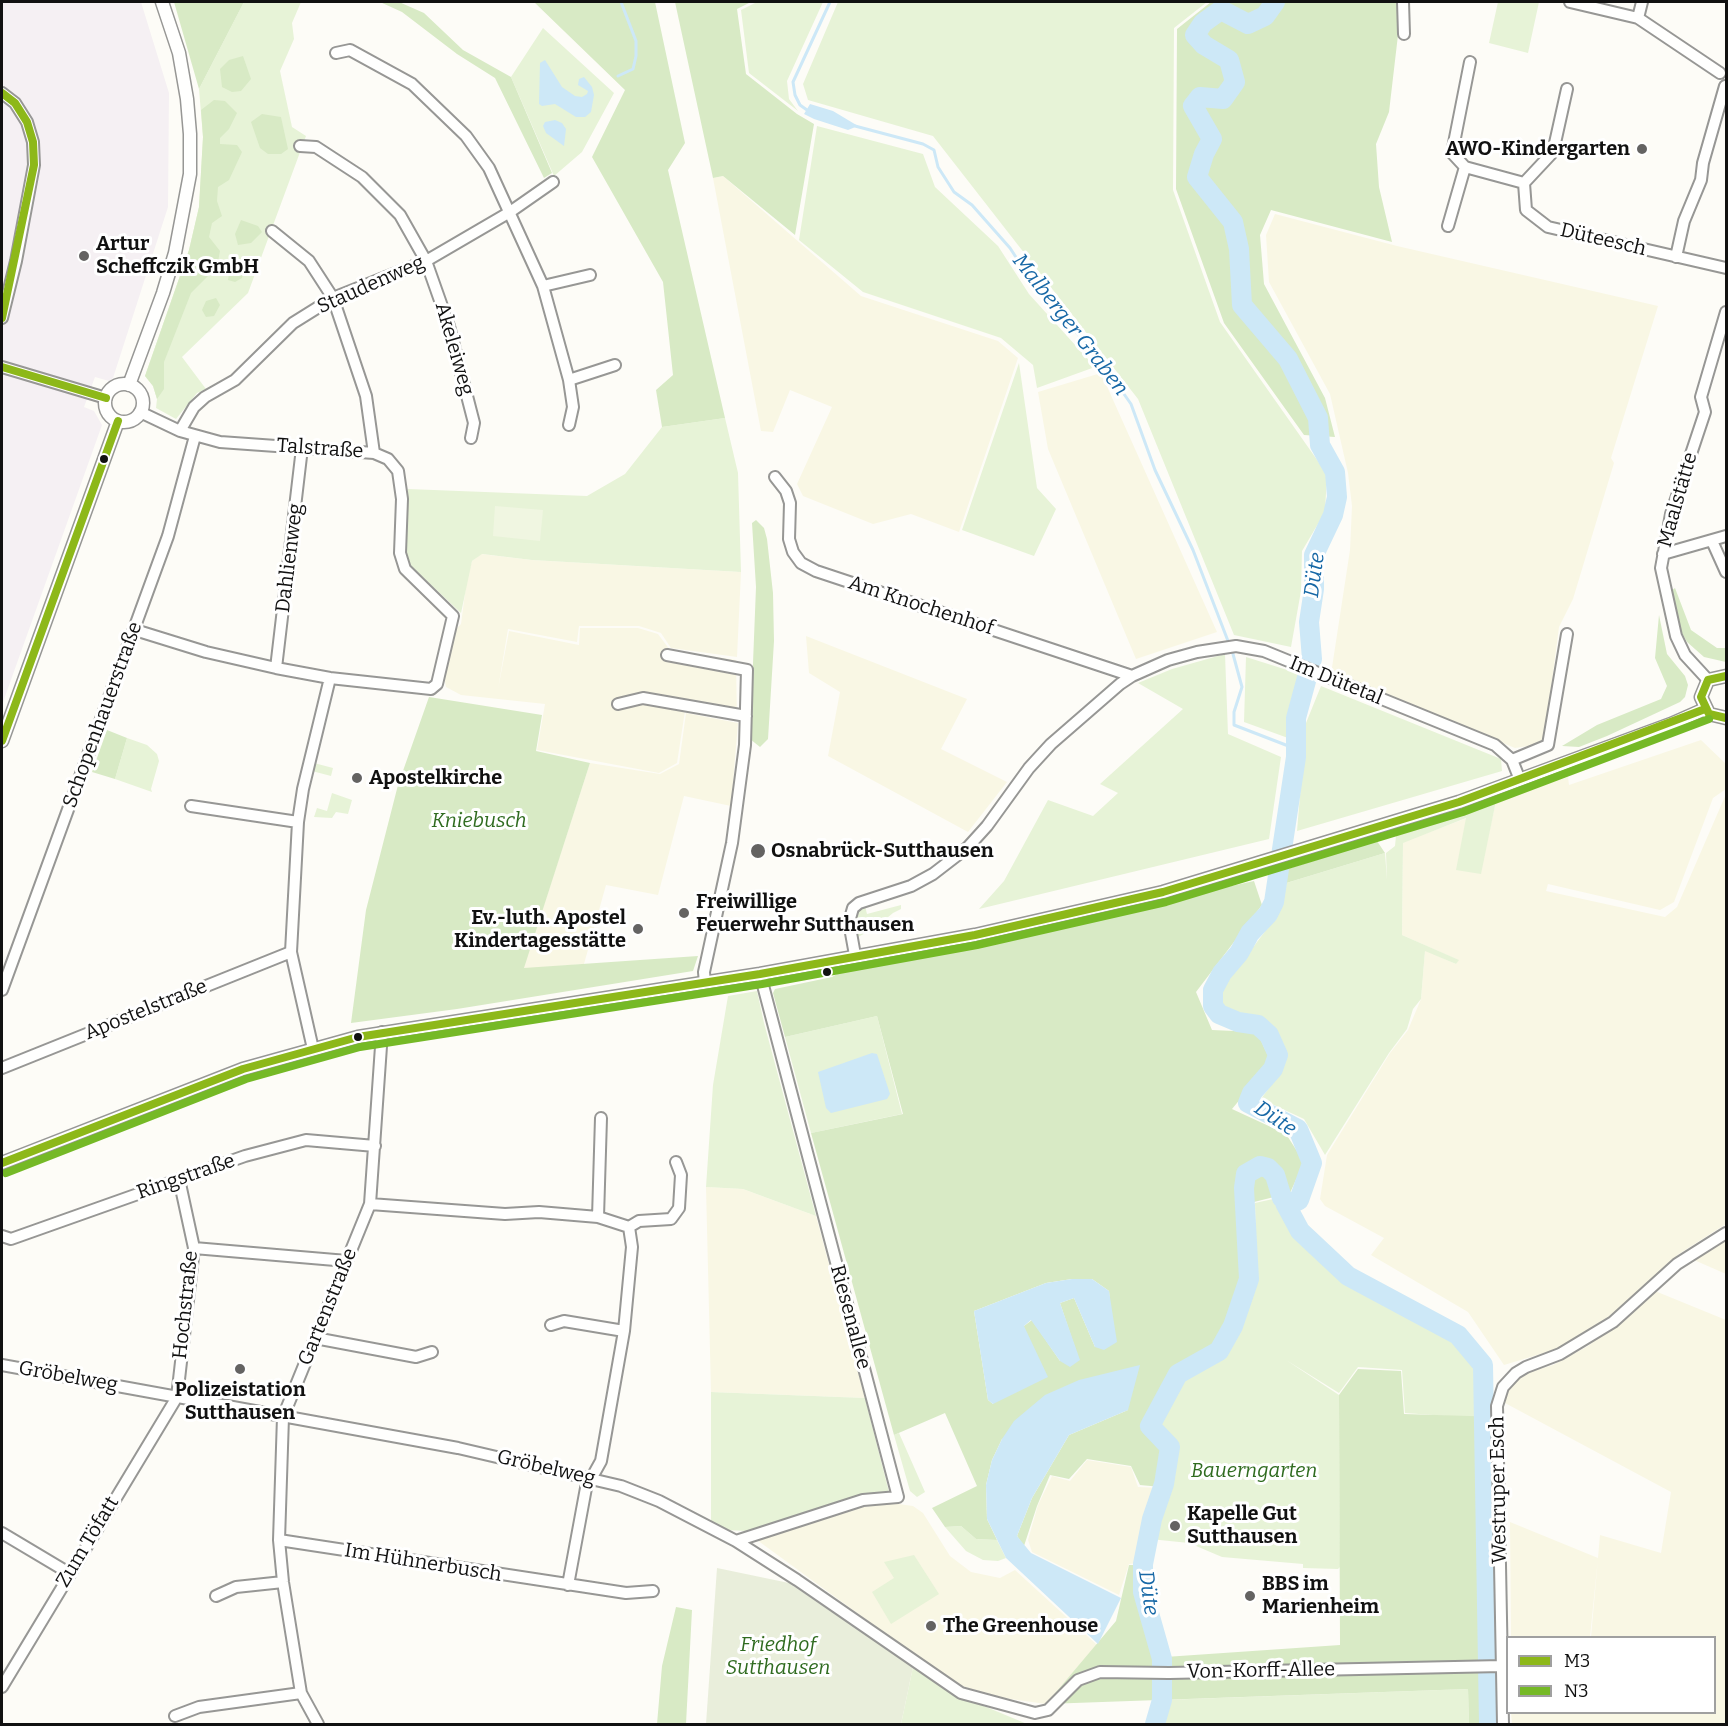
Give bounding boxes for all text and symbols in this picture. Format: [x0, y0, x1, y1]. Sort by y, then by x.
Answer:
place label: AWO-Kindergarten [1445, 137, 1630, 161]
marker: AWO-Kindergarten [1635, 142, 1649, 156]
street label: Düteesch [1558, 218, 1648, 262]
place label: Artur Scheffczik GmbH [96, 232, 259, 279]
marker: Artur Scheffczik GmbH [77, 249, 91, 263]
water label: Malberger Graben [1007, 249, 1133, 401]
street label: Staudenweg [314, 251, 428, 319]
street label: Akeleiweg [429, 300, 479, 398]
street label: Talstraße [276, 434, 364, 464]
street label: Maalstätte [1653, 450, 1703, 550]
unlabelled marker [98, 453, 110, 465]
street label: Dahlienweg [271, 502, 309, 614]
water label: Düte [1299, 551, 1331, 599]
street label: Am Knochenhof [845, 571, 997, 641]
street label: Schopenhauerstraße [58, 619, 148, 811]
street label: Im Dütetal [1286, 651, 1386, 711]
place label: Apostelkirche [369, 766, 502, 790]
marker: Apostelkirche [350, 771, 364, 785]
park label: Kniebusch [431, 809, 527, 833]
place label: Osnabrück-Sutthausen [771, 839, 994, 863]
marker: Osnabrück-Sutthausen [749, 842, 767, 860]
place label: Freiwillige Feuerwehr Sutthausen [696, 890, 914, 937]
place label: Ev.-luth. Apostel Kindertagesstätte [454, 906, 626, 953]
marker: Freiwillige Feuerwehr Sutthausen [677, 906, 691, 920]
marker: Ev.-luth. Apostel Kindertagesstätte [631, 922, 645, 936]
unlabelled marker [821, 966, 833, 978]
street label: Apostelstraße [81, 974, 211, 1046]
unlabelled marker [352, 1031, 364, 1043]
water label: Düte [1249, 1096, 1301, 1142]
street label: Ringstraße [134, 1149, 238, 1205]
street label: Gartenstraße [294, 1245, 362, 1369]
street label: Hochstraße [168, 1249, 204, 1361]
street label: Riesenallee [825, 1262, 875, 1372]
street label: Gröbelweg [17, 1356, 119, 1398]
marker: Polizeistation Sutthausen [233, 1362, 247, 1376]
place label: Polizeistation Sutthausen [174, 1378, 306, 1425]
street label: Westruper Esch [1486, 1416, 1512, 1564]
street label: Gröbelweg [494, 1445, 598, 1491]
park label: Bauerngarten [1191, 1459, 1317, 1483]
street label: Zum Töfatt [51, 1492, 125, 1592]
place label: Kapelle Gut Sutthausen [1187, 1502, 1297, 1549]
marker: Kapelle Gut Sutthausen [1168, 1519, 1182, 1533]
street label: Im Hühnerbusch [343, 1539, 503, 1587]
water label: Düte [1132, 1569, 1164, 1617]
place label: BBS im Marienheim [1262, 1572, 1379, 1619]
marker: BBS im Marienheim [1243, 1589, 1257, 1603]
place label: The Greenhouse [943, 1614, 1098, 1638]
marker: The Greenhouse [924, 1619, 938, 1633]
park label: Friedhof Sutthausen [726, 1633, 830, 1680]
legend [1506, 1636, 1716, 1714]
text: M3 [1564, 1650, 1590, 1672]
street label: Von-Korff-Allee [1187, 1658, 1335, 1684]
text: N3 [1564, 1680, 1589, 1702]

